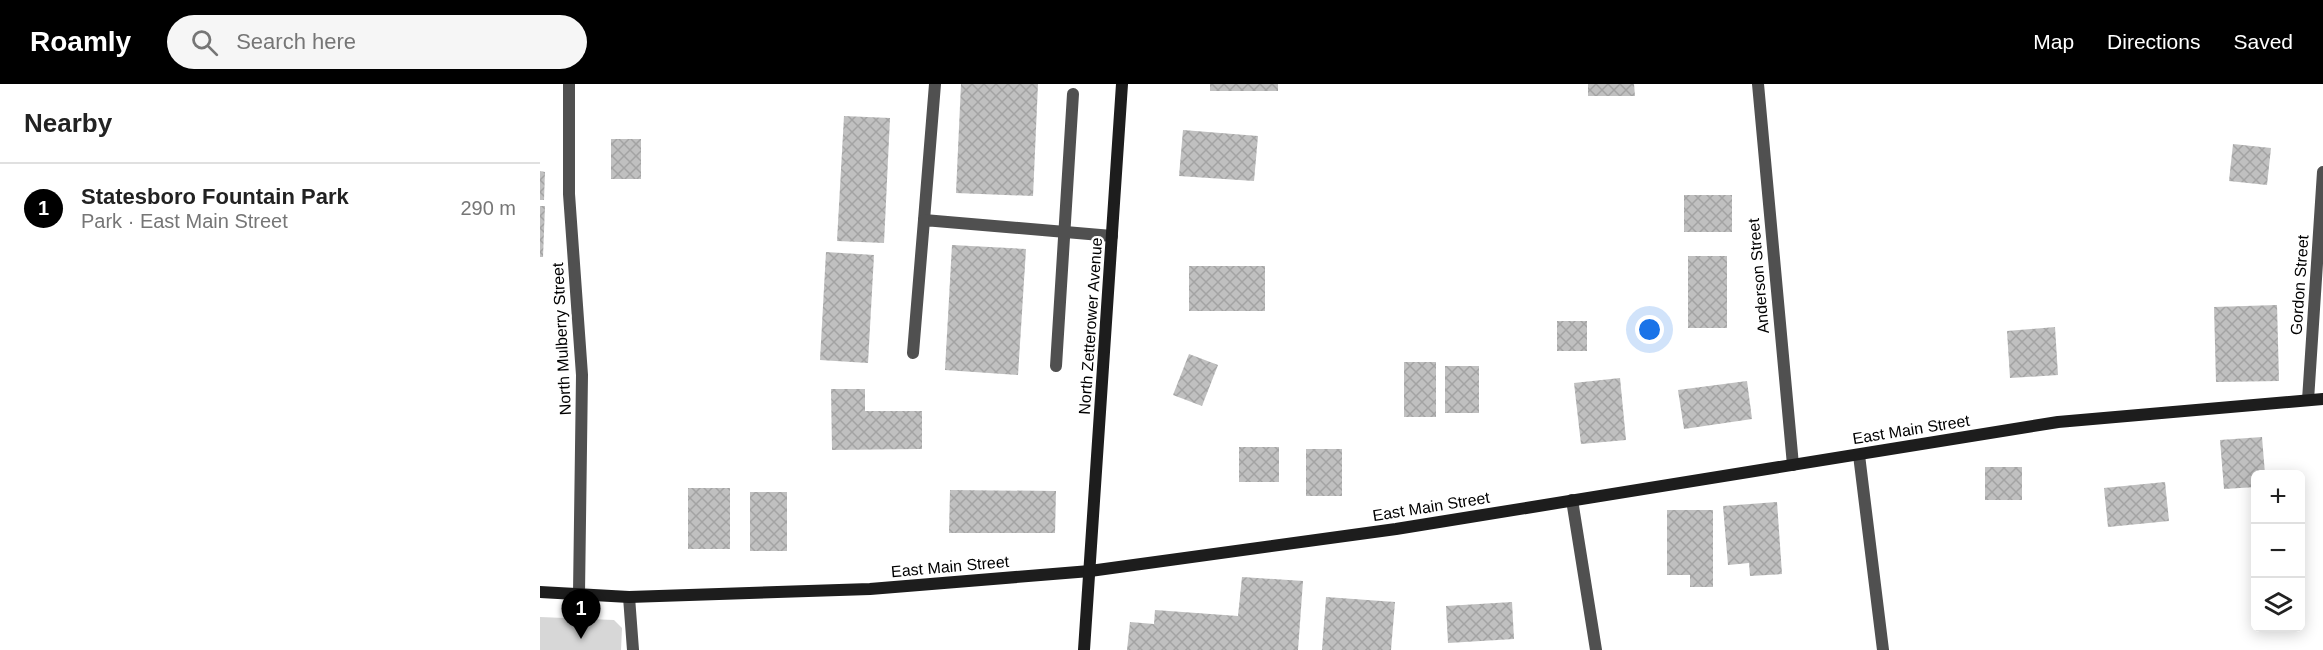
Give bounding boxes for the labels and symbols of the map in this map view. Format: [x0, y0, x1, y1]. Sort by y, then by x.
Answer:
street label: Anderson Street [1745, 217, 1772, 334]
street label: Gordon Street [2288, 234, 2312, 336]
street label: North Zetterower Avenue [1076, 237, 1105, 415]
street label: North Mulberry Street [549, 262, 574, 416]
your location [1635, 315, 1664, 344]
street label: East Main Street [1851, 412, 1971, 447]
street label: East Main Street [1371, 489, 1491, 524]
street label: East Main Street [890, 553, 1010, 580]
pin: 1 [562, 590, 600, 639]

